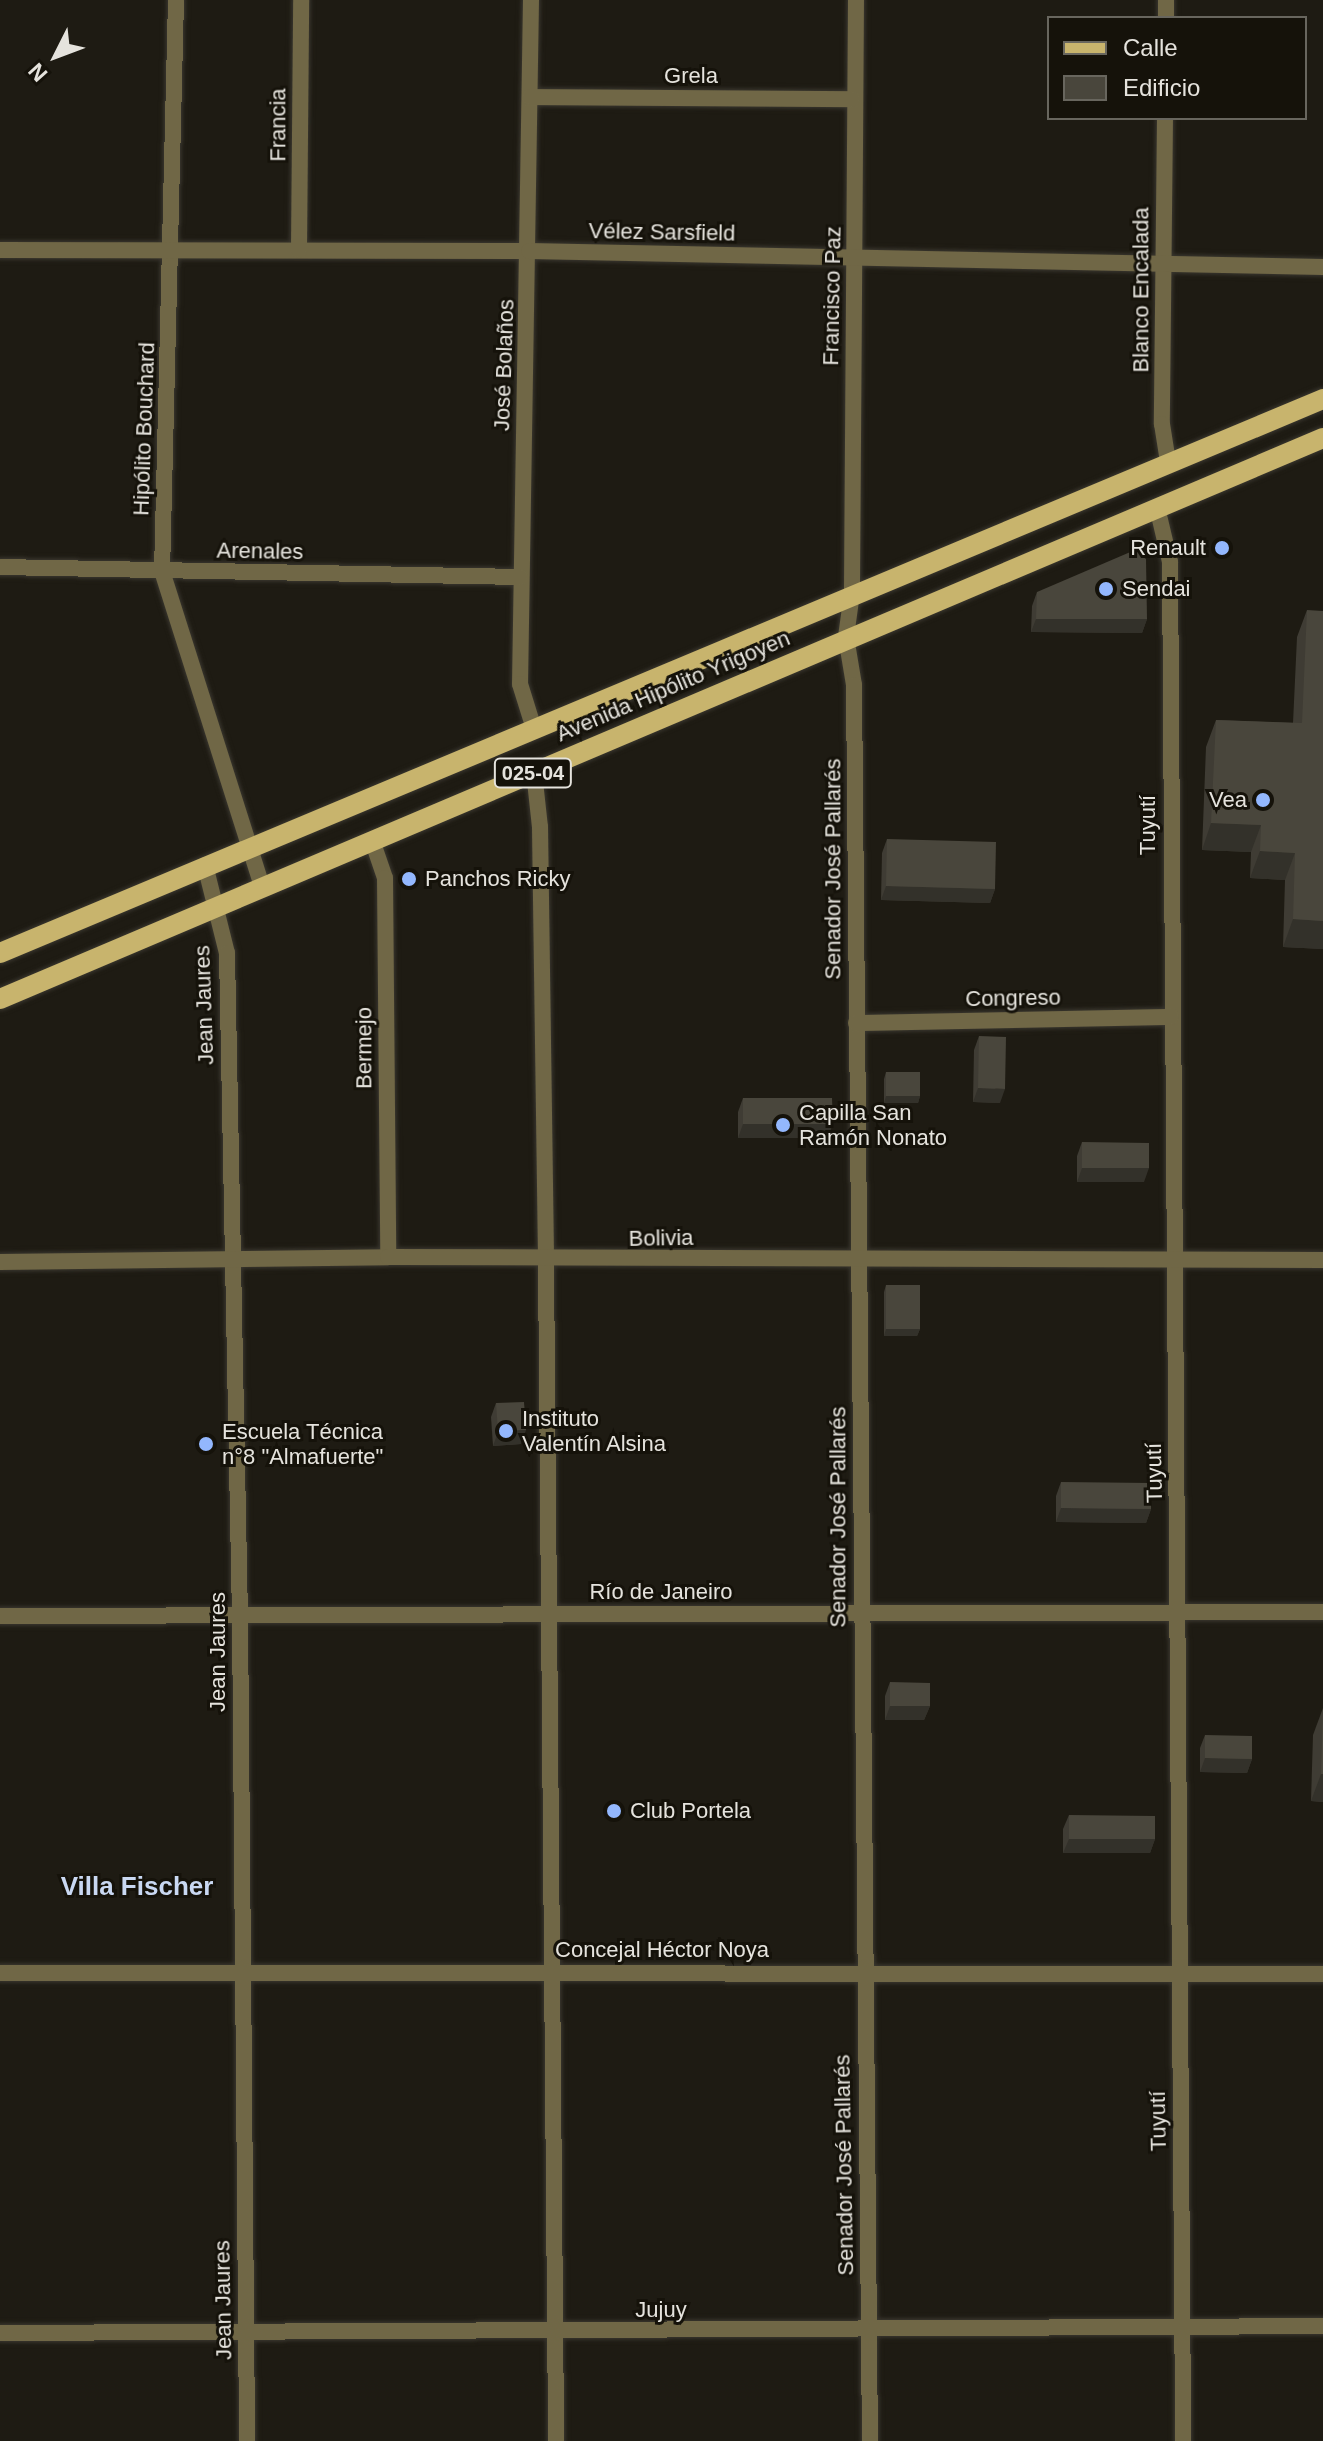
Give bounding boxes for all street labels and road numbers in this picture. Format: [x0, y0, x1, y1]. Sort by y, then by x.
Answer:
street label: Grela [664, 63, 718, 89]
street label: Francia [265, 88, 291, 162]
street label: Blanco Encalada [1128, 207, 1154, 373]
street label: Vélez Sarsfield [588, 218, 736, 246]
street label: Francisco Paz [818, 226, 846, 366]
street label: José Bolaños [489, 299, 519, 431]
street label: Hipólito Bouchard [128, 342, 160, 516]
street label: Arenales [216, 537, 304, 565]
street label: Avenida Hipólito Yrigoyen [552, 625, 794, 747]
road number: 025-04 [493, 757, 573, 789]
street label: Senador José Pallarés [820, 758, 846, 980]
street label: Tuyutí [1135, 795, 1161, 855]
street label: Jean Jaures [189, 945, 219, 1065]
street label: Congreso [965, 984, 1061, 1012]
street label: Bermejo [351, 1007, 377, 1089]
street label: Bolivia [628, 1224, 694, 1252]
street label: Senador José Pallarés [825, 1406, 851, 1628]
street label: Tuyutí [1140, 1443, 1168, 1503]
street label: Río de Janeiro [589, 1579, 733, 1605]
street label: Jean Jaures [205, 1592, 231, 1712]
street label: Concejal Héctor Noya [555, 1937, 769, 1963]
street label: Senador José Pallarés [829, 2054, 859, 2276]
street label: Tuyutí [1144, 2091, 1172, 2151]
street label: Jean Jaures [209, 2240, 237, 2360]
street label: Jujuy [635, 2297, 687, 2323]

